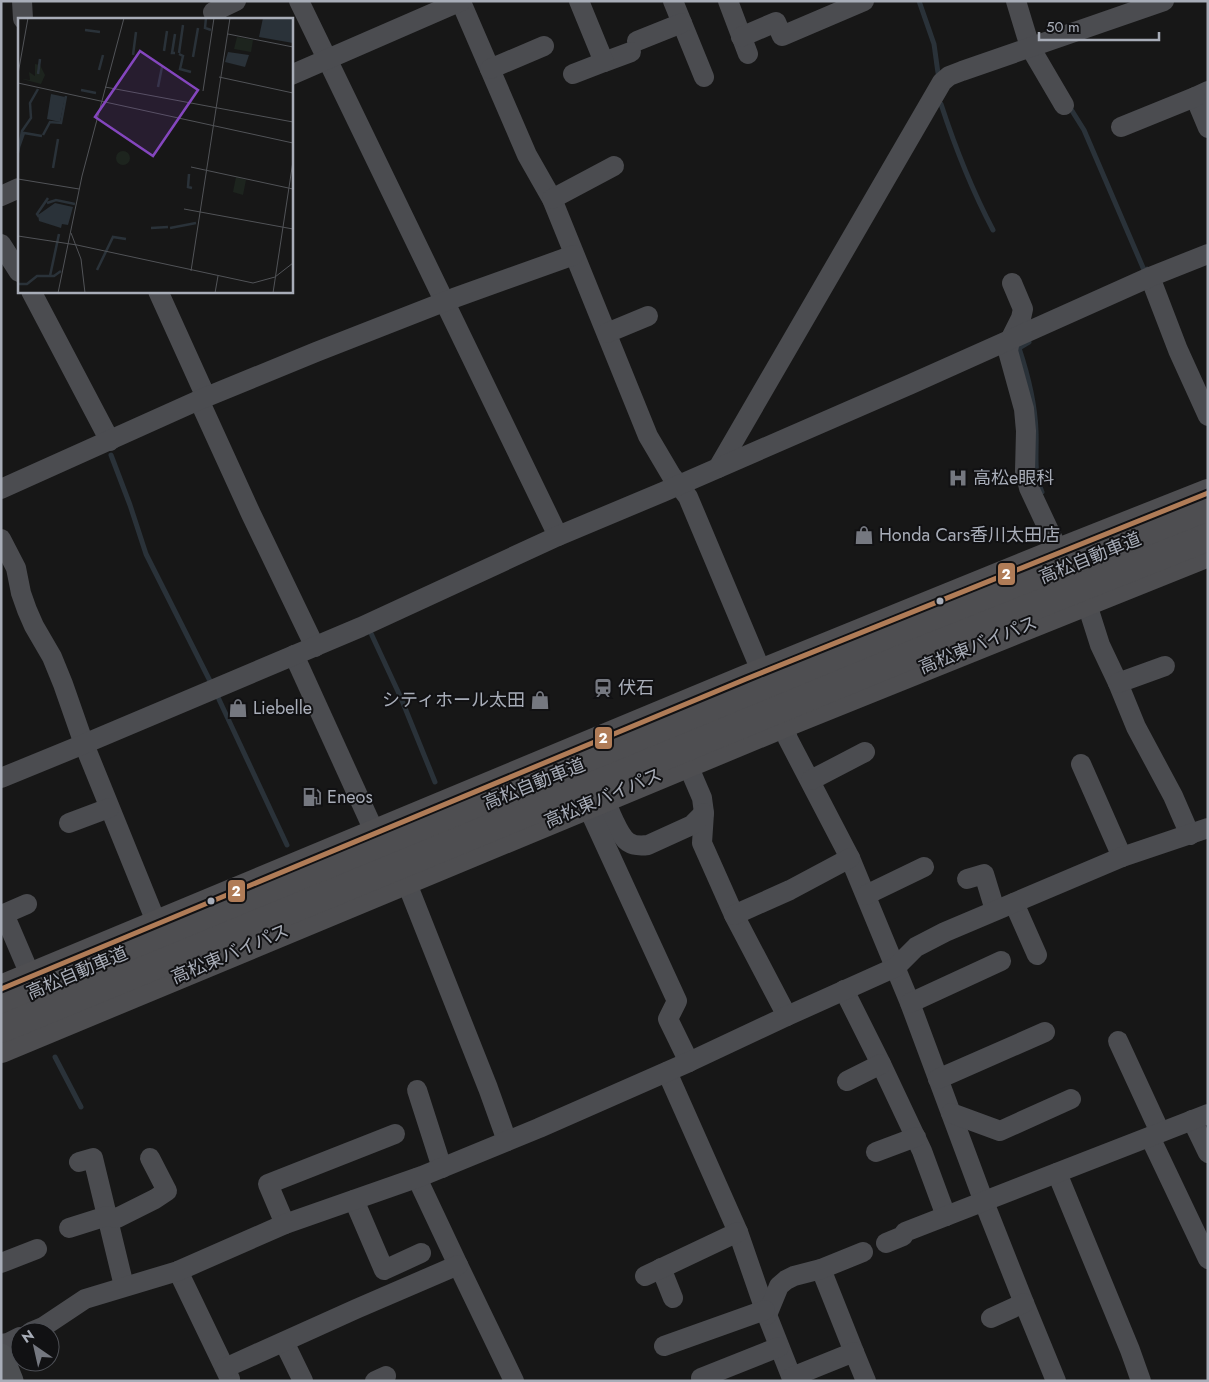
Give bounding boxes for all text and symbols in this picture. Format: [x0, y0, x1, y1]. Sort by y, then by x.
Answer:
scale bar [1039, 10, 1159, 42]
text: 50 m [1046, 16, 1080, 38]
inset map [18, 18, 292, 292]
place label: 高松e眼科 [973, 465, 1054, 491]
hospital icon: 高松e眼科 [947, 467, 969, 489]
place label: Honda Cars香川太田店 [879, 522, 1060, 548]
shop icon: Honda Cars香川太田店 [853, 524, 875, 546]
street label: 高松自動車道 [1035, 526, 1145, 590]
line badge: 2 [997, 562, 1016, 586]
text: 2 [1001, 564, 1011, 584]
unlabelled marker [935, 596, 945, 606]
street label: 高松東バイパス [915, 609, 1041, 681]
place label: 伏石 [618, 675, 654, 701]
station icon: 伏石 [592, 677, 614, 699]
place label: シティホール太田 [382, 687, 525, 713]
shop icon: シティホール太田 [529, 689, 551, 711]
place label: Liebelle [253, 695, 312, 721]
shop icon: Liebelle [227, 697, 249, 719]
line badge: 2 [594, 726, 613, 750]
text: 2 [598, 728, 608, 748]
street label: 高松自動車道 [479, 752, 589, 816]
street label: 高松東バイパス [540, 761, 666, 835]
place label: Eneos [327, 784, 373, 810]
fuel station icon: Eneos [301, 786, 323, 808]
line badge: 2 [227, 879, 246, 903]
text: 2 [231, 881, 241, 901]
unlabelled marker [206, 896, 216, 906]
street label: 高松東バイパス [167, 917, 293, 991]
street label: 高松自動車道 [22, 940, 132, 1006]
north arrow [10, 1322, 60, 1372]
text: N [18, 1325, 38, 1348]

